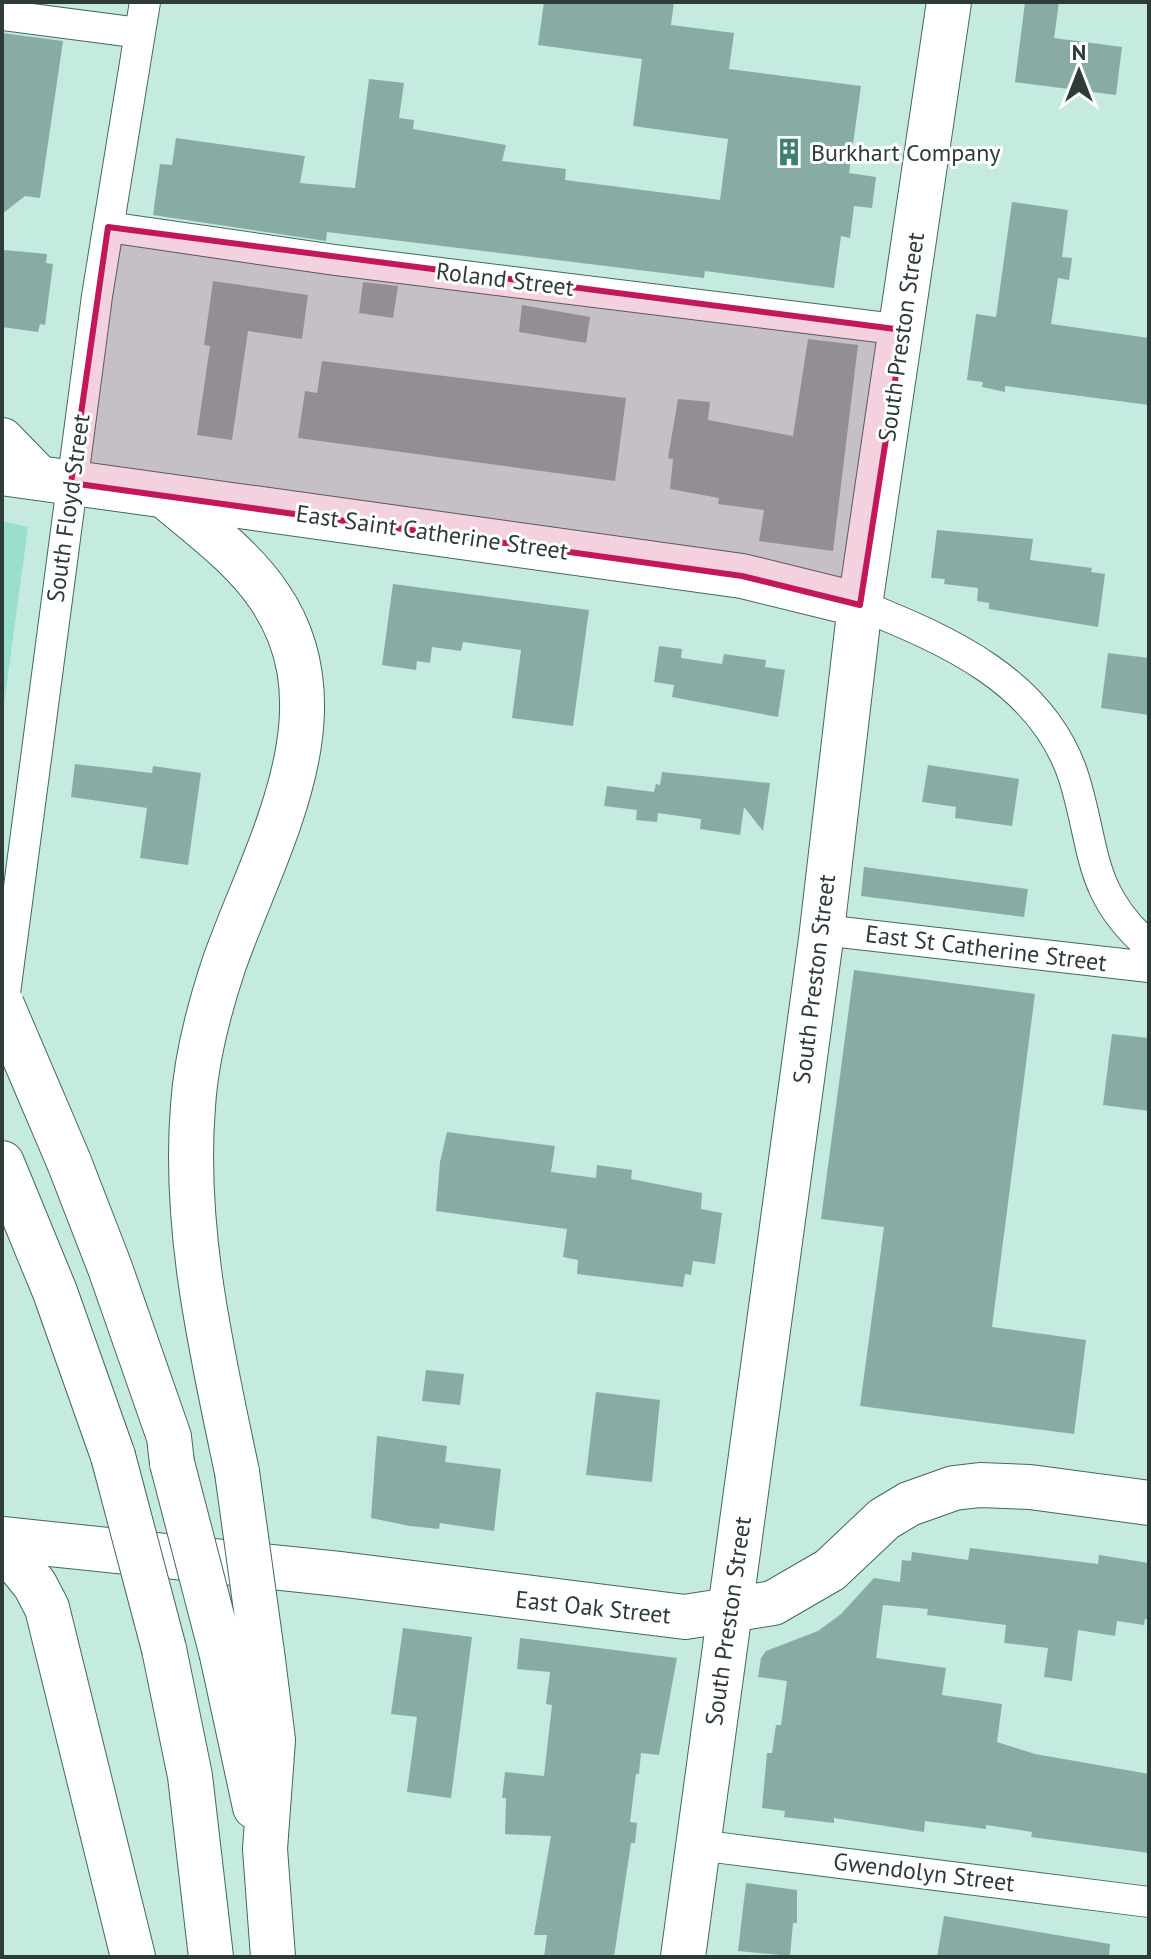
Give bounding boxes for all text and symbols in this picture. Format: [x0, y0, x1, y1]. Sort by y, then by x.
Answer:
north arrow [1039, 32, 1119, 112]
text: N [1072, 38, 1086, 66]
building icon: Burkhart Company [774, 137, 804, 167]
place label: Burkhart Company [811, 137, 1000, 168]
street label: South Preston Street [871, 230, 931, 444]
street label: Roland Street [434, 255, 576, 303]
street label: South Floyd Street [39, 412, 97, 604]
street label: East Saint Catherine Street [294, 498, 570, 566]
street label: South Preston Street [786, 872, 842, 1086]
street label: East St Catherine Street [864, 918, 1108, 978]
street label: South Preston Street [698, 1514, 758, 1728]
street label: East Oak Street [514, 1583, 672, 1631]
street label: Gwendolyn Street [832, 1846, 1016, 1898]

